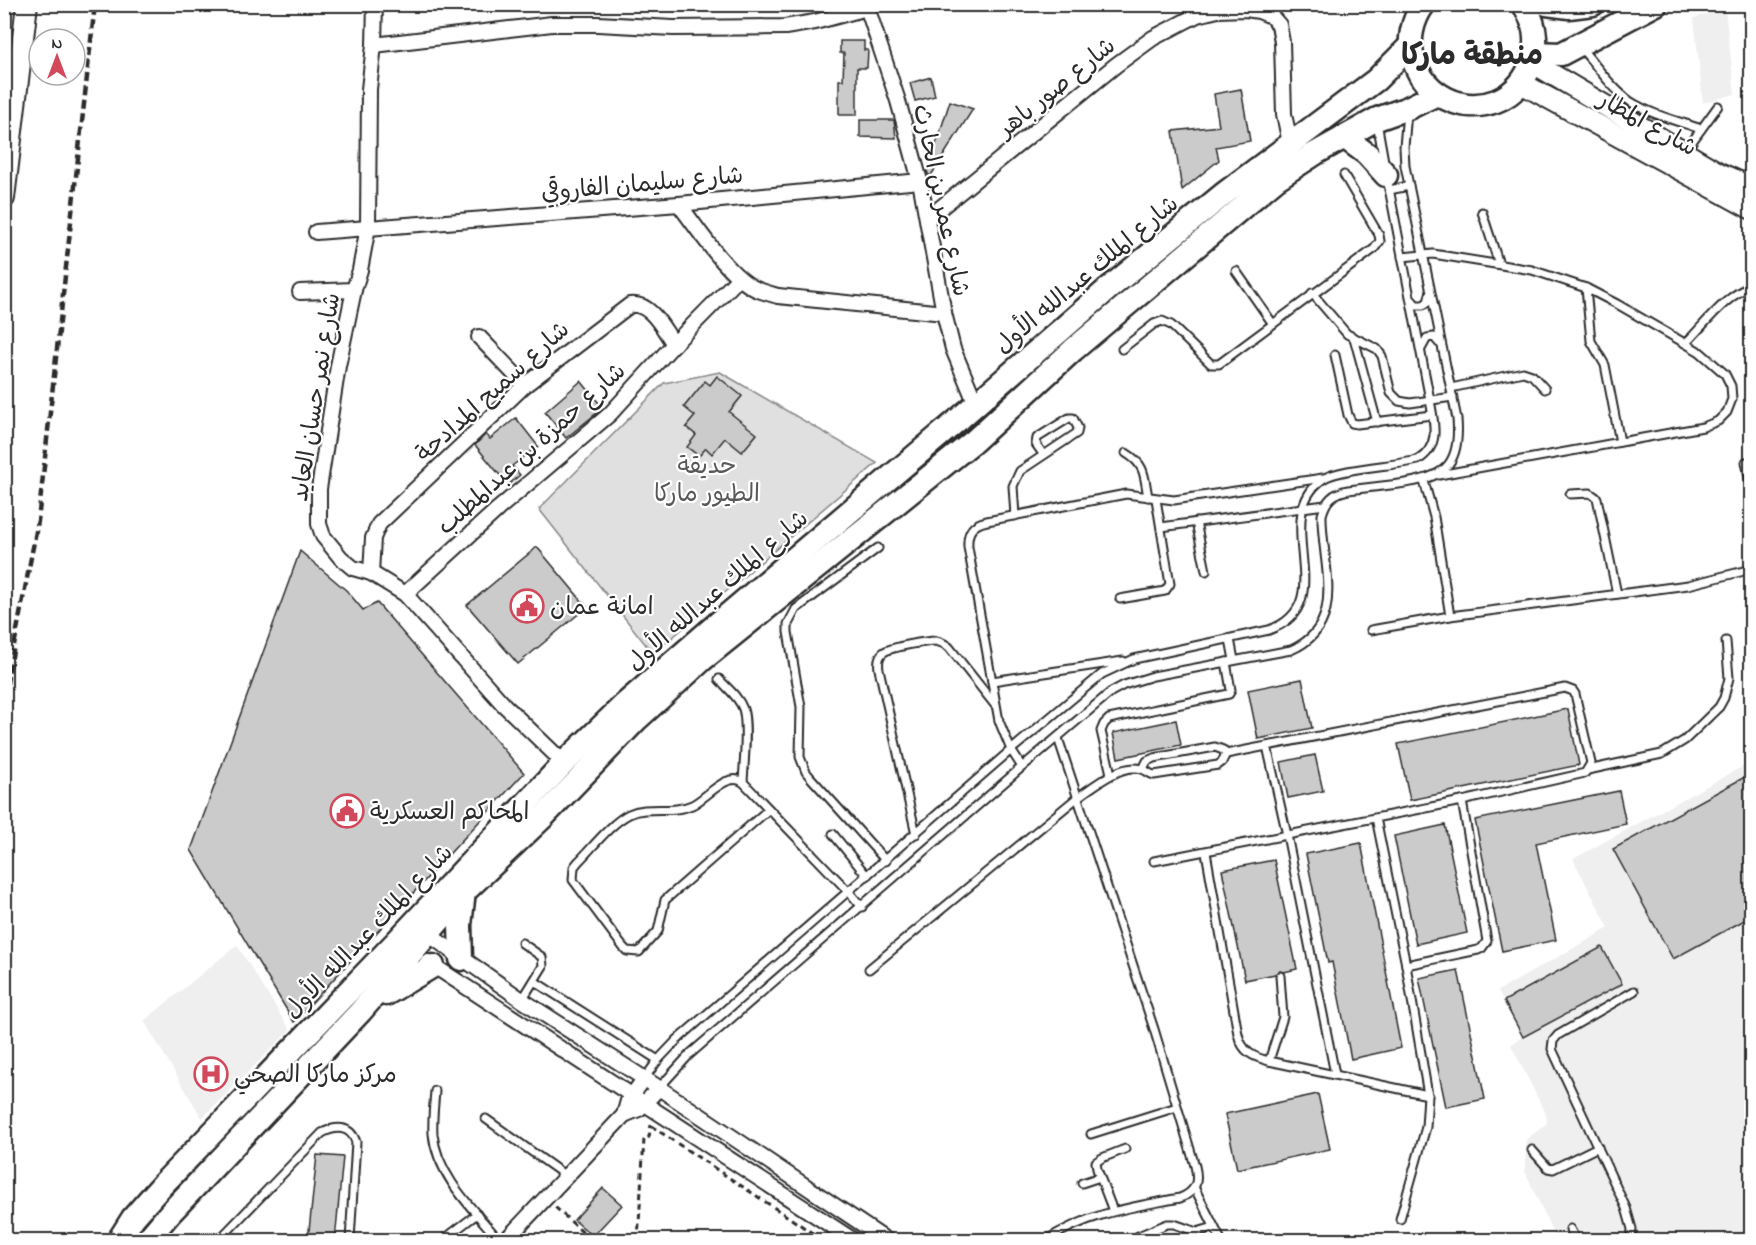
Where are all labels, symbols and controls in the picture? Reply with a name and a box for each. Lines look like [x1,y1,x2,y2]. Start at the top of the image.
north arrow [27,27,87,87]
street label: شارع صور باهر [989,30,1124,149]
text: N [52,32,63,56]
district label: منطقة ماركا [1401,35,1543,79]
street label: شارع المطار [1589,83,1703,167]
street label: شارع عمر بن الحارث [902,101,977,300]
street label: شارع سليمان الفاروقي [540,158,745,212]
street label: شارع الملك عبدالله الأول [987,187,1187,364]
street label: شارع نمر حسان العايد [284,291,351,504]
street label: شارع سميح المدادحة [409,314,579,472]
street label: شارع حمزة بن عبدالمطلب [430,355,635,544]
park label: حديقة الطيور ماركا [654,450,760,513]
street label: شارع الملك عبدالله الأول [619,501,817,681]
public building icon: امانة عمان [509,588,545,624]
place label: امانة عمان [550,591,654,626]
public building icon: المحاكم العسكرية [329,793,365,829]
place label: المحاكم العسكرية [370,796,529,831]
street label: شارع الملك عبدالله الأول [276,836,463,1028]
hospital icon: مركز ماركا الصحي [193,1056,229,1092]
place label: مركز ماركا الصحي [234,1059,397,1095]

